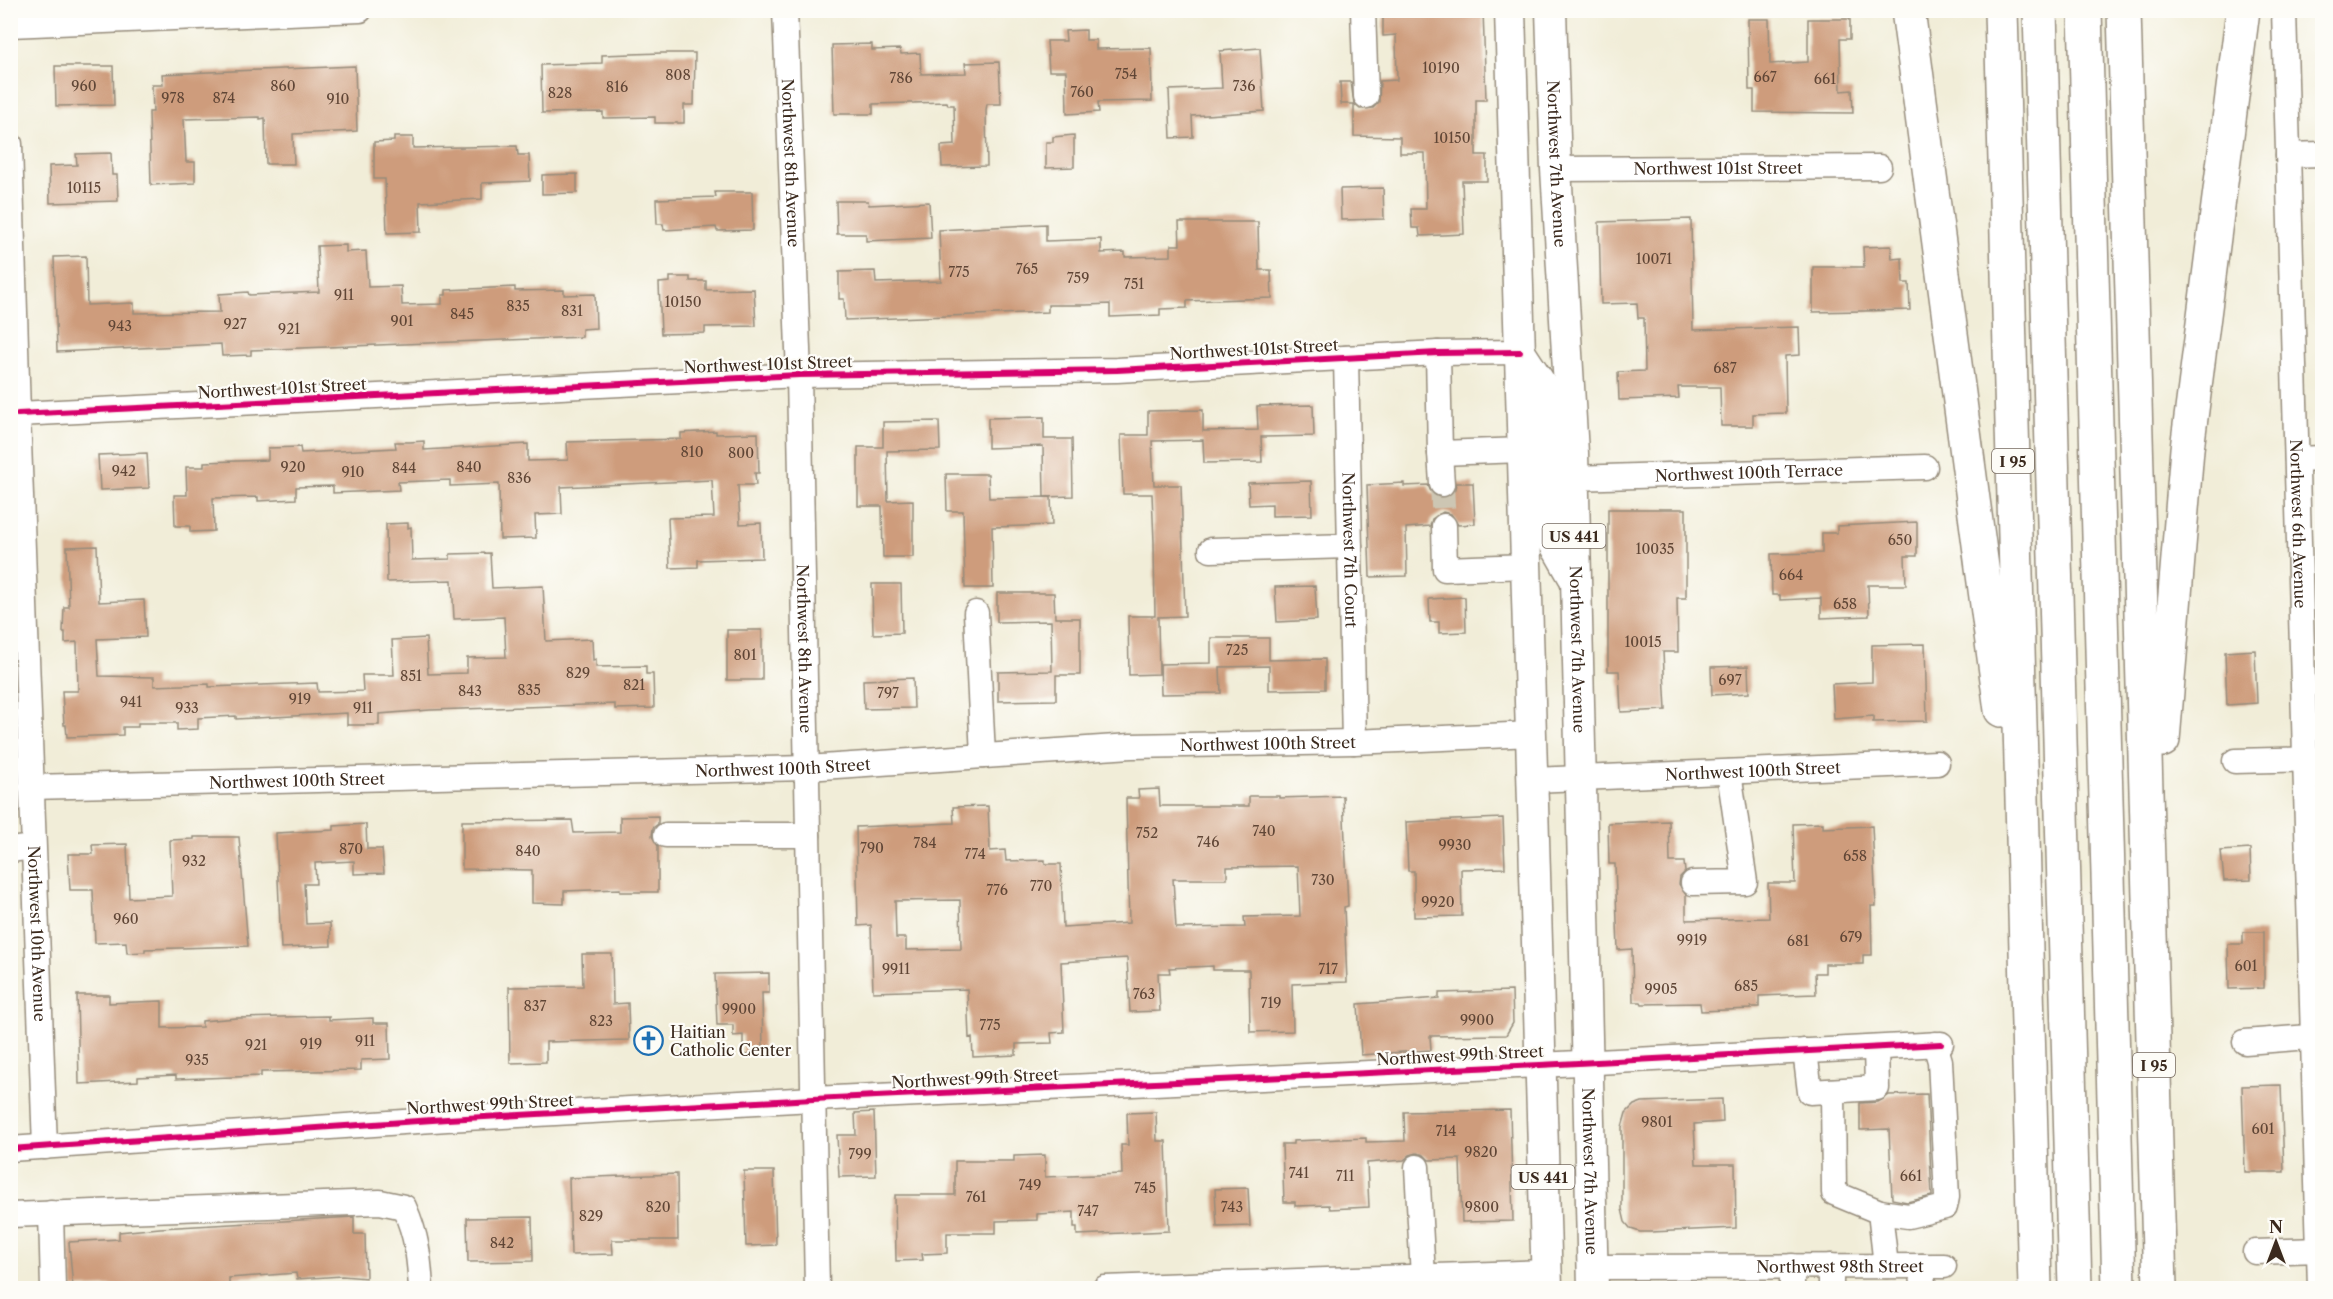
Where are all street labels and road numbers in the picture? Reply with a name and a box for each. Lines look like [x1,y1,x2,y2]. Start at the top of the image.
street label: Northwest 8th Avenue [778,78,804,248]
street label: Northwest 7th Avenue [1543,80,1571,248]
street label: Northwest 101st Street [1633,157,1803,179]
street label: Northwest 101st Street [1169,335,1339,363]
street label: Northwest 101st Street [683,351,853,377]
street label: Northwest 101st Street [197,374,367,402]
street label: Northwest 6th Avenue [2286,439,2311,608]
road number: I 95 [1992,449,2034,473]
street label: Northwest 100th Terrace [1654,460,1843,485]
street label: Northwest 7th Court [1338,472,1362,628]
road number: US 441 [1542,524,1606,548]
street label: Northwest 8th Avenue [793,564,816,733]
street label: Northwest 7th Avenue [1566,565,1590,733]
street label: Northwest 100th Street [1180,732,1356,755]
street label: Northwest 100th Street [695,754,871,781]
street label: Northwest 100th Street [1665,757,1841,784]
street label: Northwest 100th Street [209,768,385,793]
street label: Northwest 10th Avenue [24,845,50,1022]
street label: Northwest 99th Street [1376,1041,1544,1069]
road number: I 95 [2133,1053,2175,1077]
street label: Northwest 99th Street [891,1064,1059,1092]
street label: Northwest 7th Avenue [1578,1087,1602,1255]
street label: Northwest 99th Street [406,1090,574,1118]
road number: US 441 [1512,1165,1574,1189]
street label: Northwest 98th Street [1756,1256,1924,1277]

